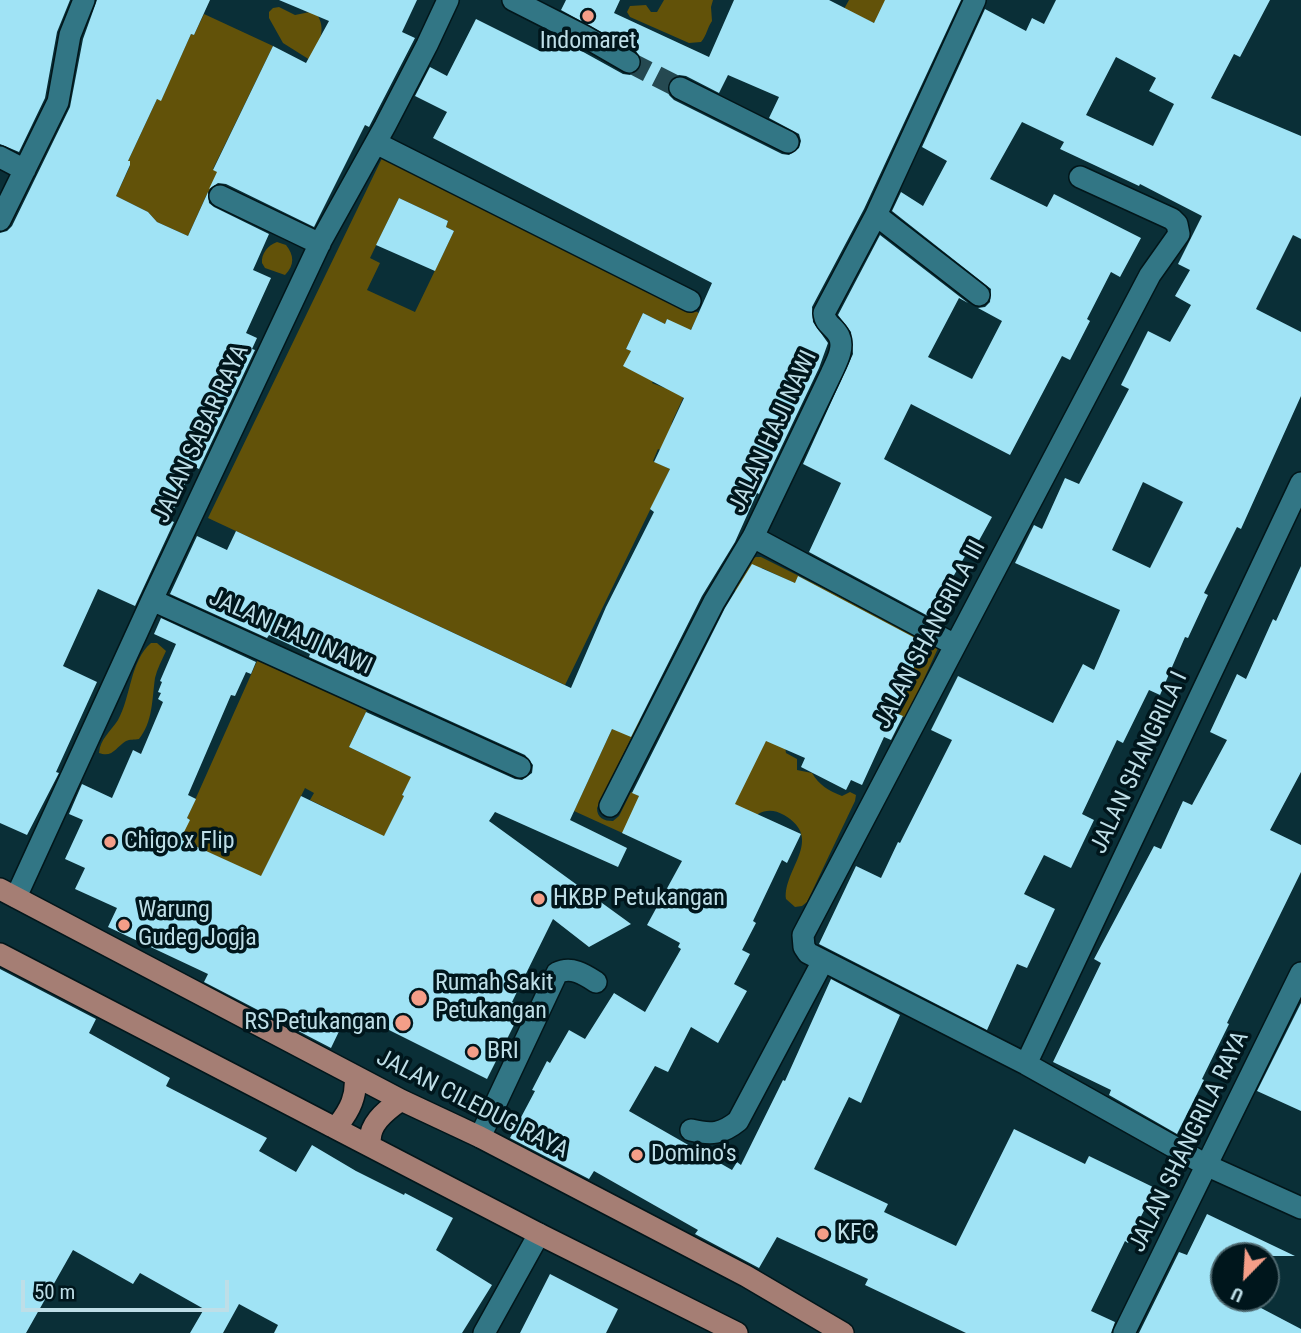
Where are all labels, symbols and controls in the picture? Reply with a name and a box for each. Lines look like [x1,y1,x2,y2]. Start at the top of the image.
marker: Indomaret [580,8,596,24]
place label: Indomaret [540,28,636,56]
street label: JALAN SABAR RAYA [148,340,256,528]
street label: JALAN HAJI NAWI [724,346,824,518]
street label: JALAN SHANGRILA III [869,536,993,734]
street label: JALAN HAJI NAWI [204,584,376,682]
street label: JALAN SHANGRILA I [1085,668,1195,858]
place label: Chigo x Flip [124,828,235,856]
marker: Chigo x Flip [102,834,118,850]
place label: HKBP Petukangan [553,885,725,913]
marker: HKBP Petukangan [531,891,547,907]
place label: Warung Gudeg Jogja [138,897,257,953]
marker: Warung Gudeg Jogja [116,917,132,933]
place label: Rumah Sakit Petukangan [435,970,553,1026]
marker: Rumah Sakit Petukangan [409,988,429,1008]
place label: RS Petukangan [244,1009,387,1037]
marker: RS Petukangan [393,1013,413,1033]
street label: JALAN SHANGRILA RAYA [1124,1027,1256,1257]
place label: BRI [487,1038,519,1066]
street label: JALAN CILEDUG RAYA [371,1044,573,1166]
marker: BRI [465,1044,481,1060]
place label: Domino's [651,1141,737,1169]
marker: Domino's [629,1147,645,1163]
place label: KFC [837,1220,875,1248]
marker: KFC [815,1226,831,1242]
north arrow [1210,1242,1280,1312]
scale bar [24,1266,233,1310]
text: 50 m [34,1280,75,1304]
text: U [1227,1282,1247,1308]

